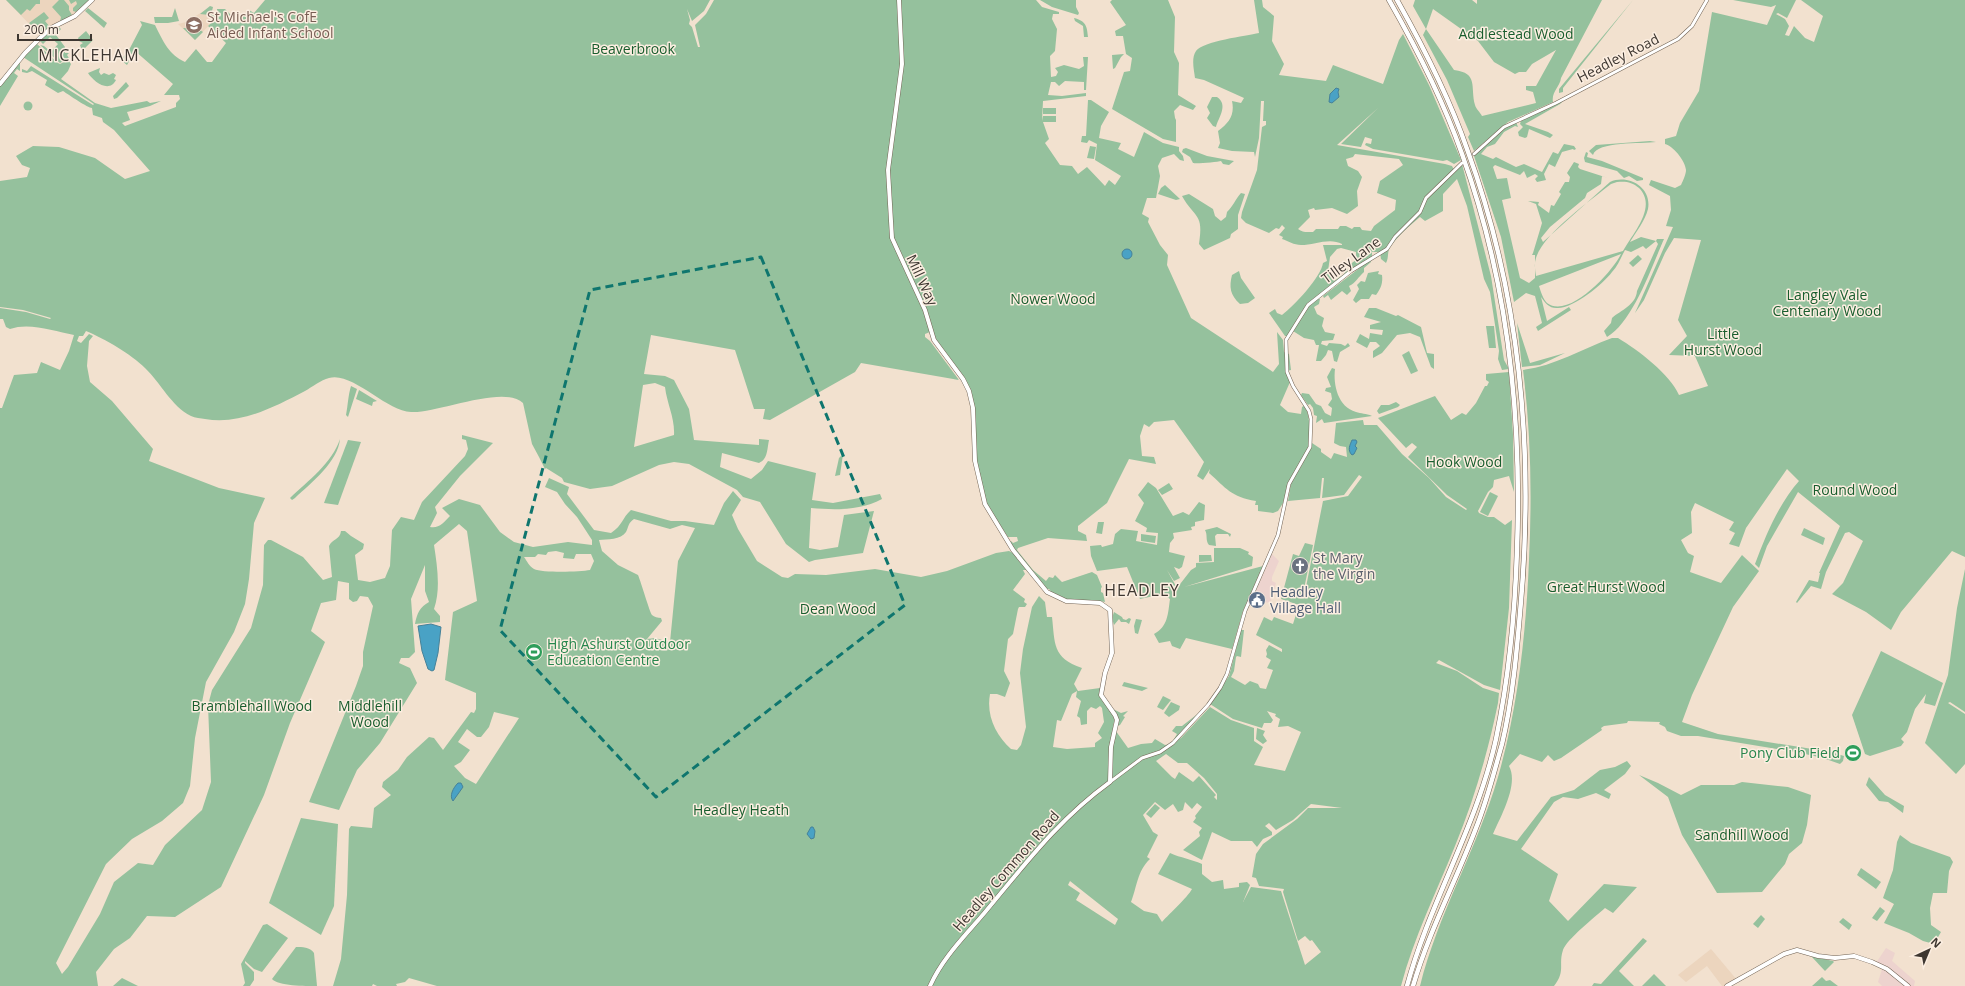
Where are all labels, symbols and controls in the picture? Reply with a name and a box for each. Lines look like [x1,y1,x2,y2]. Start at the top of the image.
place label: St Michael's CofE Aided Infant School [207,7,334,42]
school or university icon: St Michael's CofE Aided Infant School [184,15,204,35]
scale bar [18,16,91,42]
text: 200 m [24,21,59,38]
park label: Addlestead Wood [1458,24,1574,43]
street label: Headley Road [1573,29,1662,86]
park label: Beaverbrook [591,39,676,58]
district label: MICKLEHAM [38,44,140,66]
street label: Tilley Lane [1317,232,1384,287]
street label: Mill Way [902,251,943,309]
park label: Langley Vale Centenary Wood [1772,285,1882,320]
park label: Nower Wood [1010,289,1096,308]
park label: Little Hurst Wood [1684,324,1762,359]
park label: Hook Wood [1426,452,1502,471]
park label: Round Wood [1813,480,1897,499]
place label: St Mary the Virgin [1313,548,1375,583]
church icon: St Mary the Virgin [1290,556,1310,576]
park label: Great Hurst Wood [1547,577,1665,596]
district label: HEADLEY [1104,579,1180,601]
place label: Headley Village Hall [1270,582,1341,617]
public building icon: Headley Village Hall [1247,590,1267,610]
park label: Dean Wood [800,599,876,618]
place label: High Ashurst Outdoor Education Centre [547,634,690,669]
sports icon: High Ashurst Outdoor Education Centre [524,642,544,662]
park label: Bramblehall Wood [192,696,312,715]
park label: Middlehill Wood [338,696,402,731]
place label: Pony Club Field [1740,743,1840,762]
sports icon: Pony Club Field [1843,743,1863,763]
park label: Headley Heath [693,800,789,819]
street label: Headley Common Road [948,806,1063,935]
park label: Sandhill Wood [1695,825,1789,844]
north arrow [1909,930,1949,970]
text: N [1928,934,1945,951]

